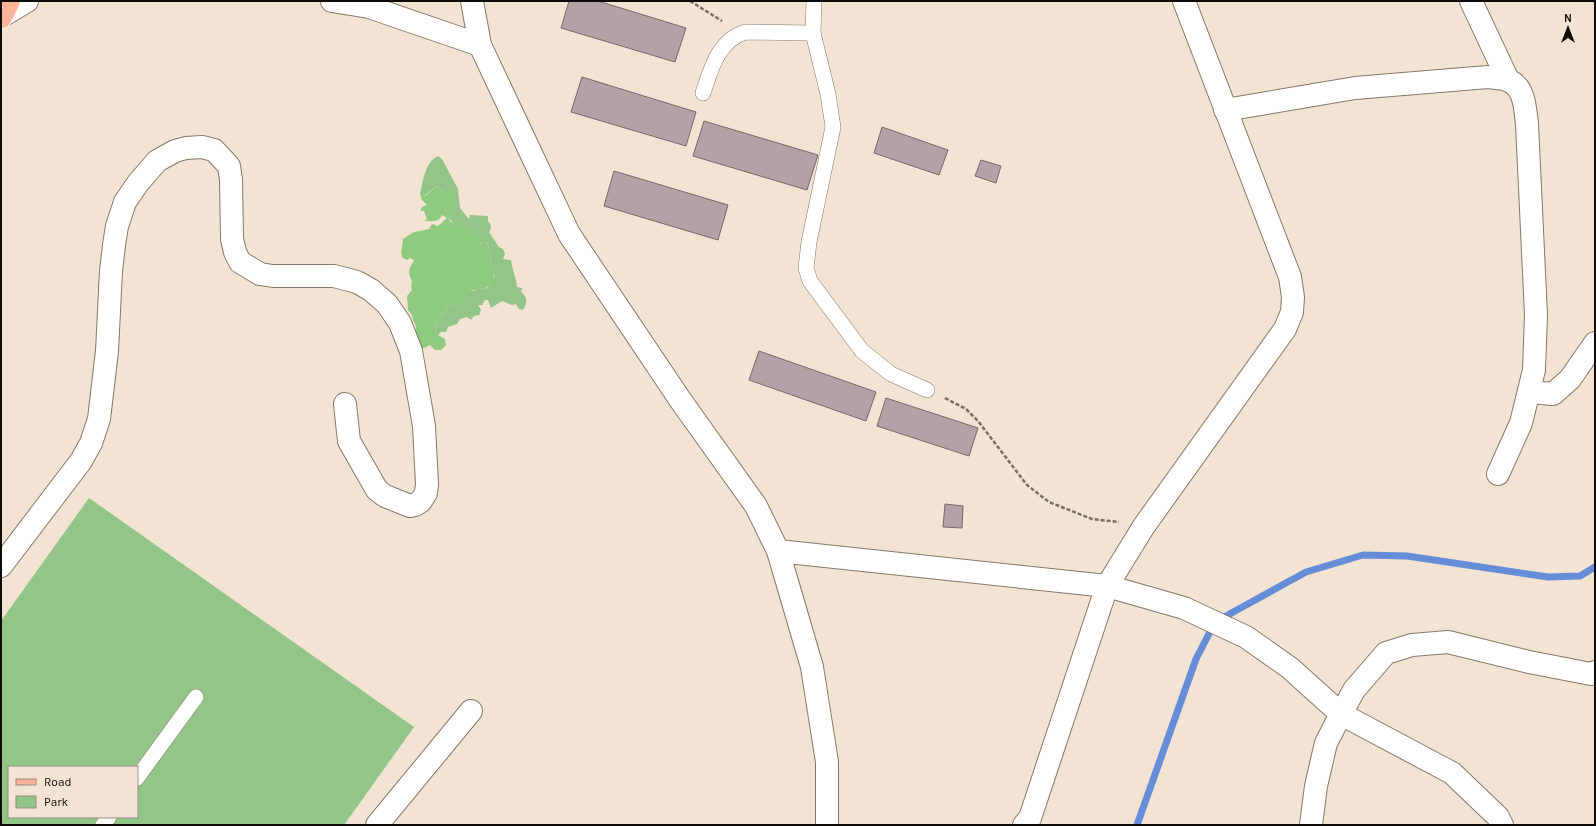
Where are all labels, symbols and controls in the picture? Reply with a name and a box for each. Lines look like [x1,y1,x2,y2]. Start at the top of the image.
north arrow [1548,8,1588,48]
text: N [1564,12,1572,25]
legend [8,766,138,818]
text: Road [44,775,72,789]
text: Park [44,795,69,809]

